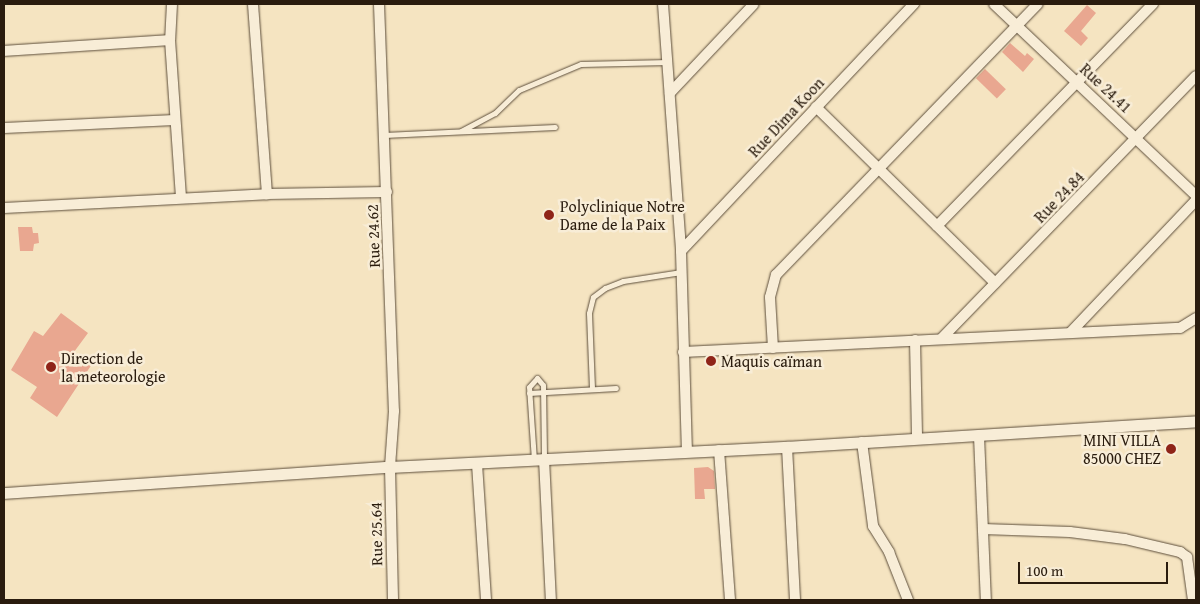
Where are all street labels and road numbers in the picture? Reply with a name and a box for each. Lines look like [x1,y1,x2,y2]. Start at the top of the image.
street label: Rue 24.41 [1076,59,1136,117]
street label: Rue Dima Koon [744,73,828,161]
street label: Rue 24.84 [1030,167,1088,227]
street label: Rue 24.62 [362,204,384,268]
street label: Rue 25.64 [366,502,386,566]

